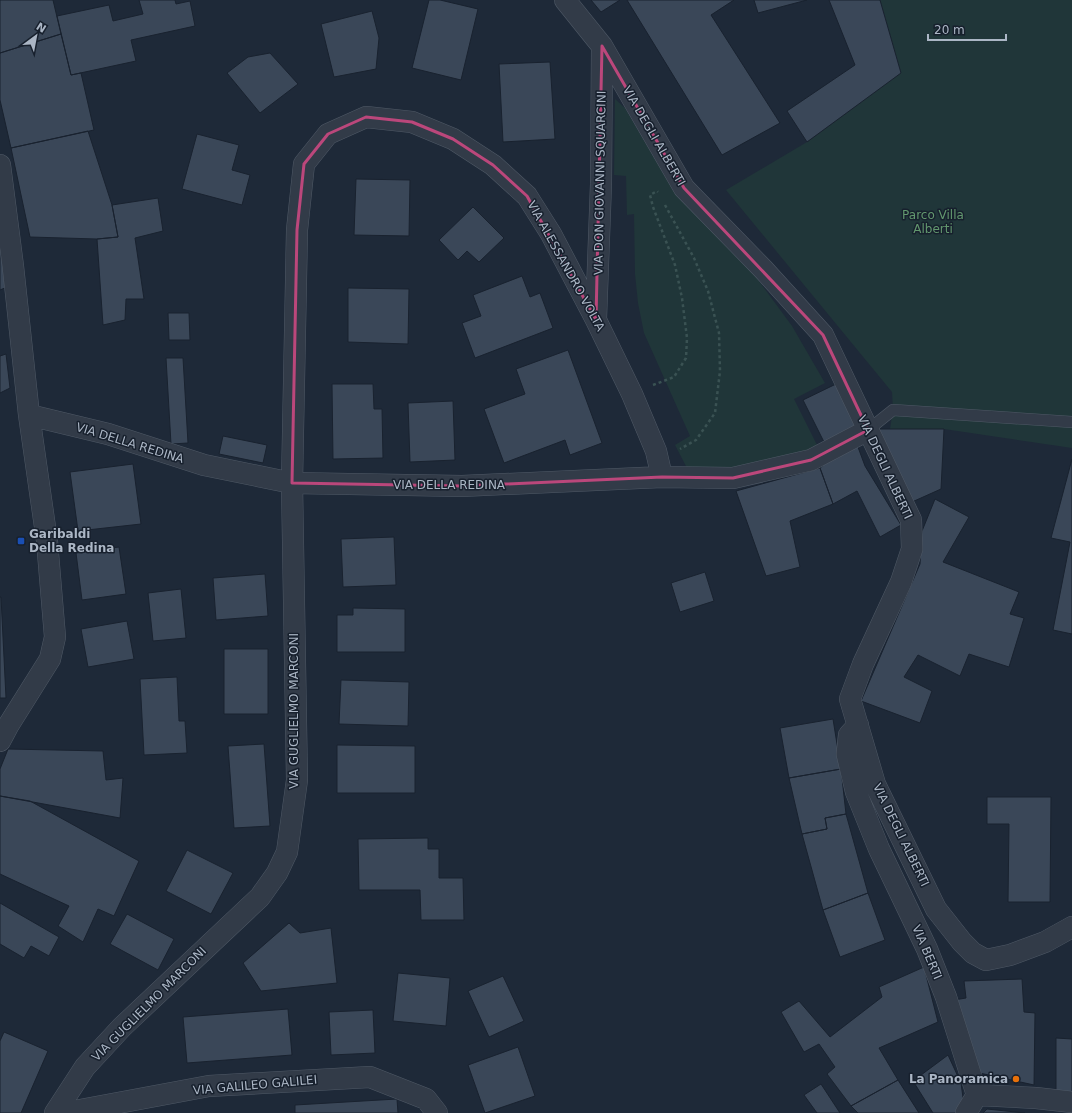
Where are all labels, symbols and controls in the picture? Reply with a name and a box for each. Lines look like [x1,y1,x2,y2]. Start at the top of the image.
north arrow [16,16,56,56]
scale bar [928,16,1006,42]
text: N [34,20,48,36]
text: 20 m [934,23,965,37]
street label: VIA DEGLI ALBERTI [620,84,688,188]
street label: VIA DON GIOVANNI SQUARCINI [591,91,609,275]
street label: VIA ALESSANDRO VOLTA [524,198,608,334]
park label: Parco Villa Alberti [902,208,964,236]
street label: VIA DEGLI ALBERTI [855,413,915,521]
street label: VIA DELLA REDINA [74,420,186,466]
street label: VIA DELLA REDINA [393,478,506,492]
place label: Garibaldi Della Redina [29,527,114,555]
marker: Garibaldi Della Redina [16,536,26,546]
street label: VIA GUGLIELMO MARCONI [287,633,301,789]
street label: VIA DEGLI ALBERTI [870,781,932,889]
street label: VIA BERTI [909,923,945,981]
street label: VIA GUGLIELMO MARCONI [89,944,209,1064]
place label: La Panoramica [909,1072,1008,1086]
street label: VIA GALILEO GALILEI [192,1073,318,1097]
marker: La Panoramica [1011,1074,1021,1084]

